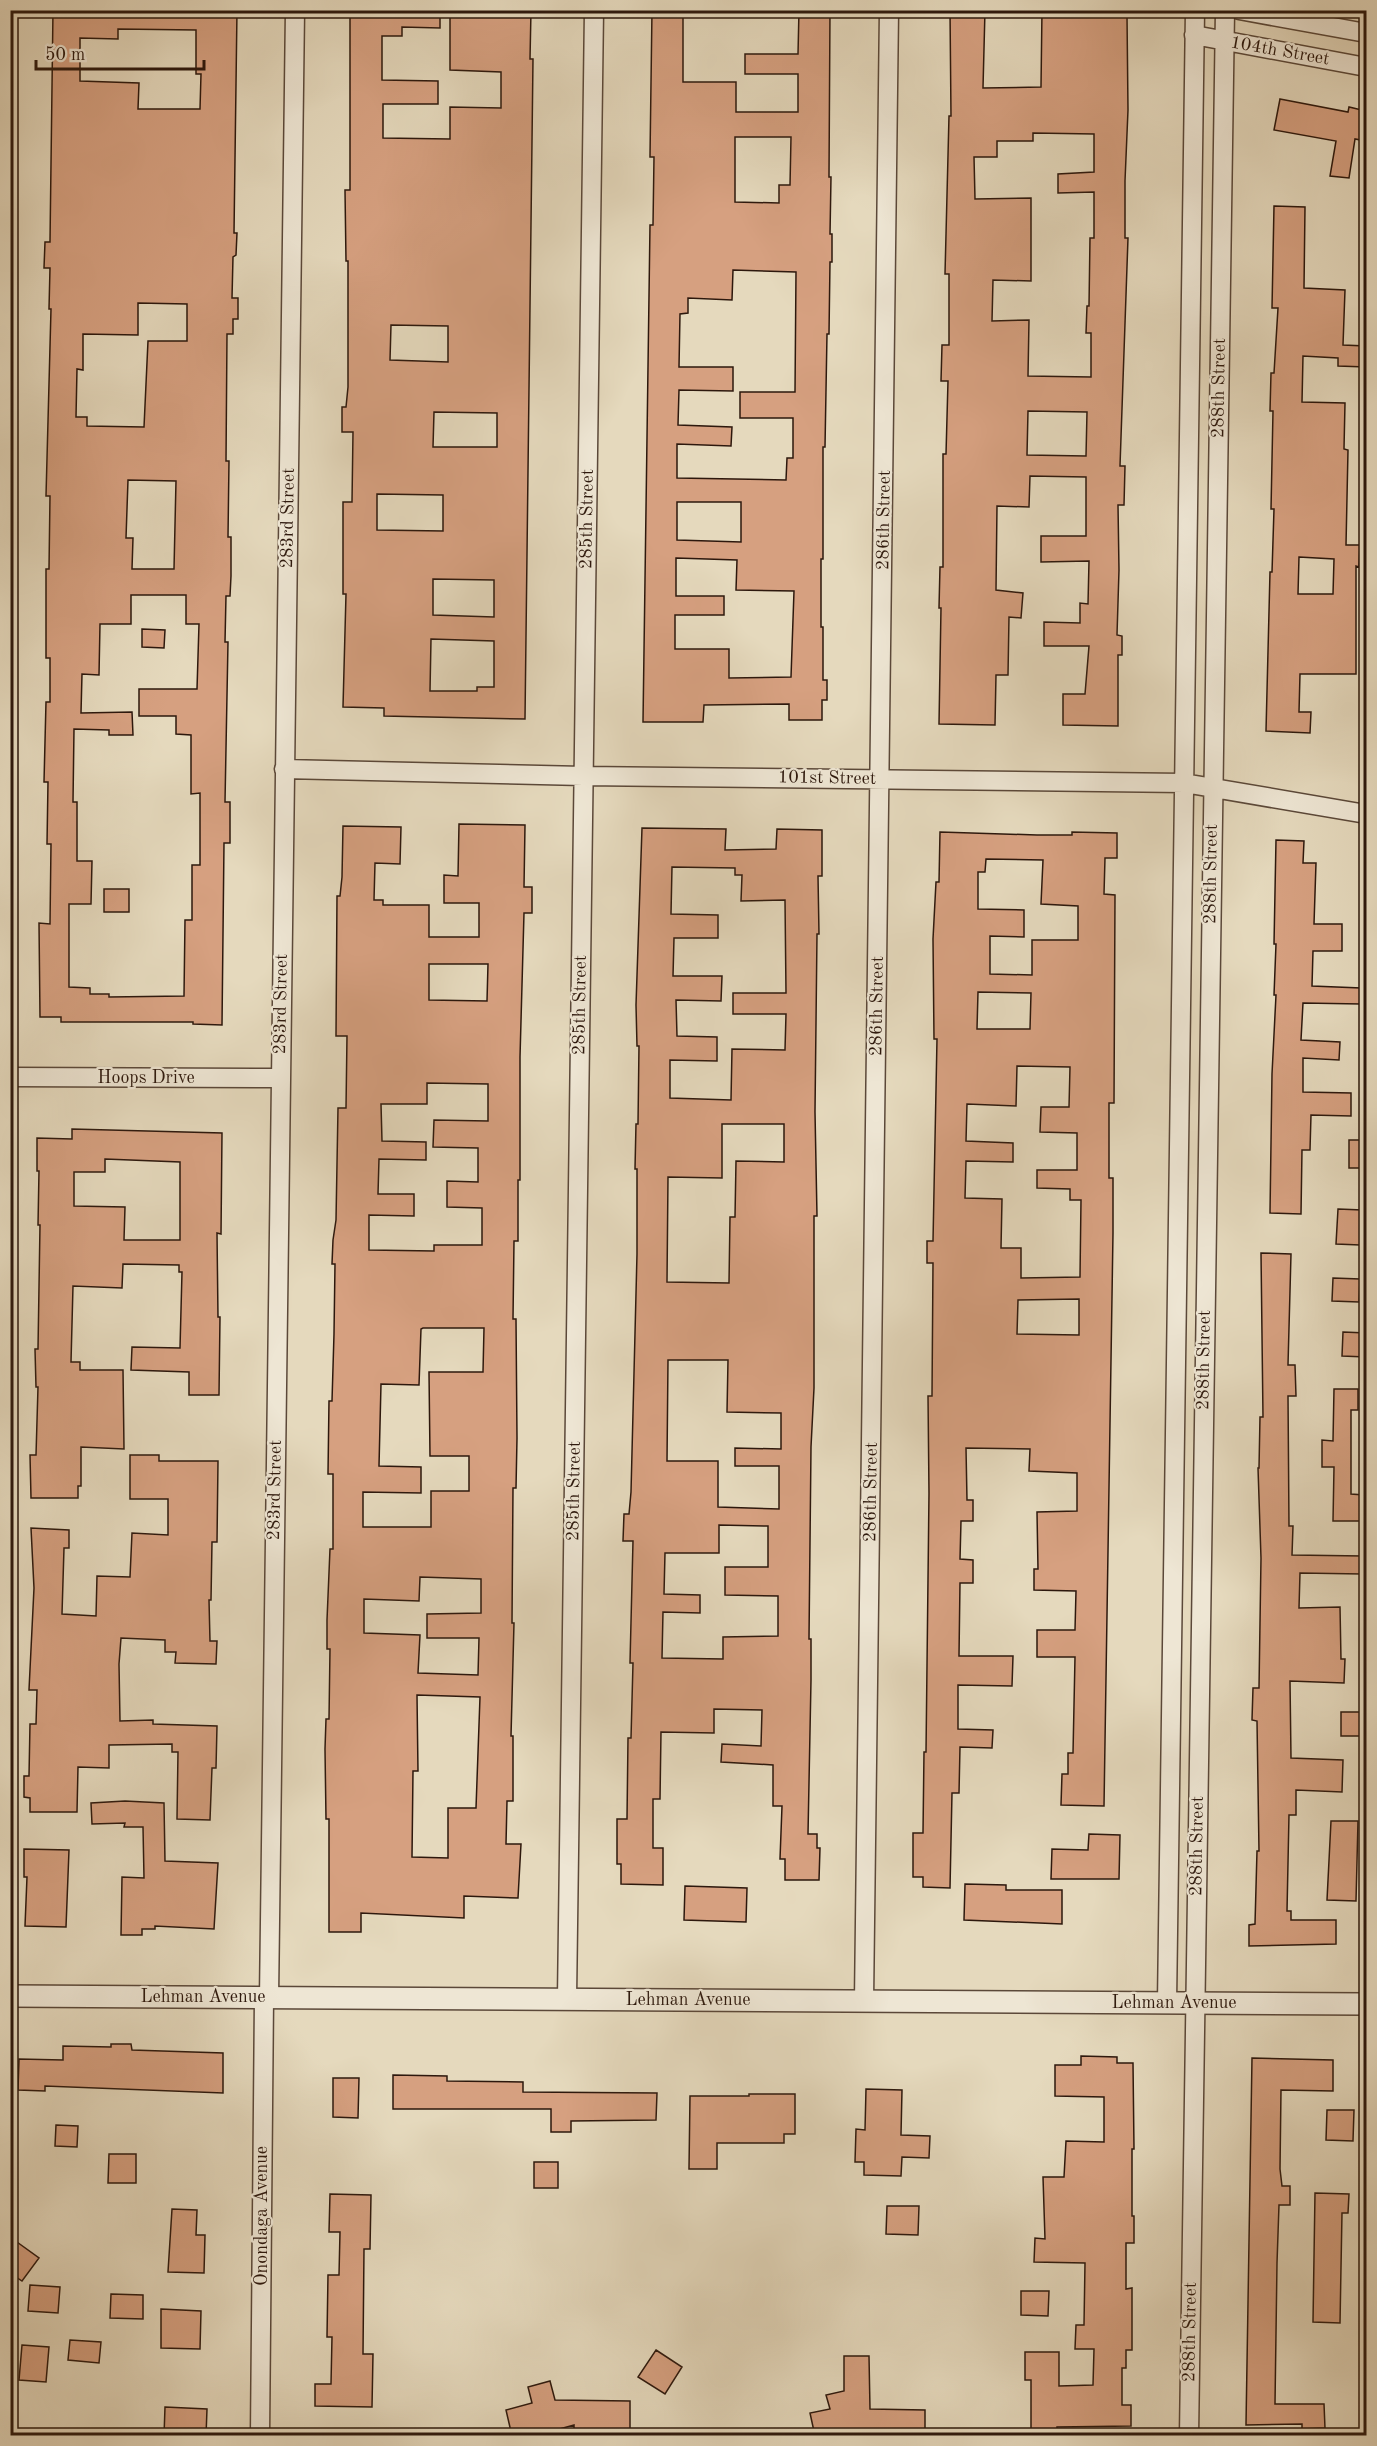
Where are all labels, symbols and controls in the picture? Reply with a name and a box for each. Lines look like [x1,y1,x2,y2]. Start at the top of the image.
scale bar [36,33,204,71]
street label: 104th Street [1229,33,1331,69]
text: 50 m [45,46,85,64]
street label: 288th Street [1209,338,1229,438]
street label: 283rd Street [278,467,298,569]
street label: 285th Street [577,469,597,569]
street label: 286th Street [874,470,894,570]
street label: 101st Street [778,768,876,788]
street label: 288th Street [1201,824,1221,924]
street label: 283rd Street [271,953,291,1055]
street label: 285th Street [570,955,590,1055]
street label: 286th Street [867,956,887,1056]
street label: Hoops Drive [97,1069,195,1087]
street label: 288th Street [1194,1310,1214,1410]
street label: 283rd Street [265,1439,285,1541]
street label: 285th Street [564,1441,584,1541]
street label: 286th Street [861,1442,881,1542]
street label: 288th Street [1187,1796,1207,1896]
street label: Lehman Avenue [140,1988,266,2006]
street label: Lehman Avenue [625,1991,751,2009]
street label: Lehman Avenue [1111,1994,1237,2012]
street label: Onondaga Avenue [253,2146,271,2286]
street label: 288th Street [1180,2282,1200,2382]

